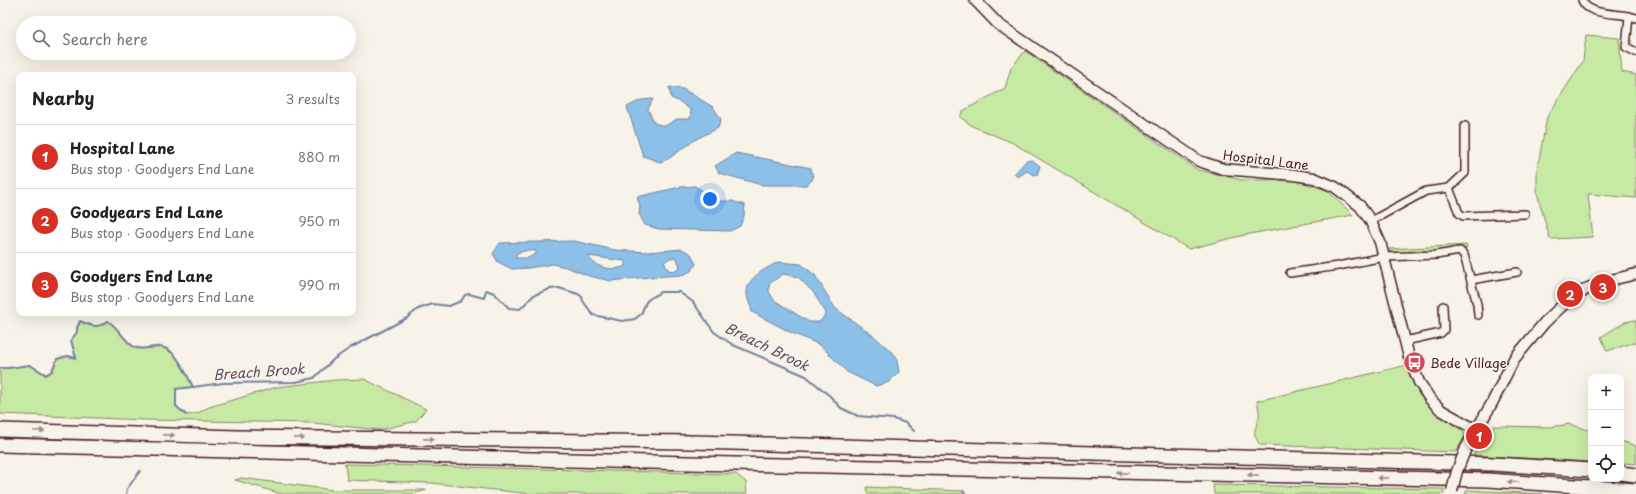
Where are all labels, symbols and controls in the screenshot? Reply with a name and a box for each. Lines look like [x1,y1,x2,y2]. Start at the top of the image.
search box [16,16,356,60]
icon: search [30,27,52,49]
text: Search here [62,27,148,50]
text: Nearby [32,85,94,111]
text: 3 results [286,89,340,108]
text: Hospital Lane [70,136,175,159]
street label: Hospital Lane [1222,145,1310,174]
text: 1 [42,147,48,166]
text: 880 m [298,147,340,166]
text: Bus stop · Goodyers End Lane [70,159,254,178]
your location [700,189,720,209]
text: Goodyears End Lane [70,200,223,223]
text: 2 [40,211,50,230]
text: 950 m [299,211,340,230]
text: Bus stop · Goodyers End Lane [70,223,254,242]
text: Goodyers End Lane [70,264,213,287]
pin: 3 [1590,272,1616,302]
text: 3 [41,275,49,294]
text: 990 m [299,275,340,294]
pin: 2 [1557,279,1583,309]
text: Bus stop · Goodyers End Lane [70,287,254,306]
water label: Breach Brook [722,317,814,376]
bus stop icon: Bede Village [1402,350,1428,376]
place label: Bede Village [1430,353,1507,372]
water label: Breach Brook [213,358,306,385]
map controls [1588,374,1624,482]
button: + [1588,374,1624,410]
button: − [1588,410,1624,446]
pin: 1 [1466,421,1492,451]
one-way arrow [33,428,45,435]
one-way arrow [163,432,176,438]
one-way arrow [293,434,305,441]
one-way arrow [423,436,436,442]
button: locate [1588,446,1624,482]
one-way arrow [1117,469,1129,476]
one-way arrow [1246,472,1259,478]
one-way arrow [1376,475,1389,481]
one-way arrow [1507,478,1519,485]

